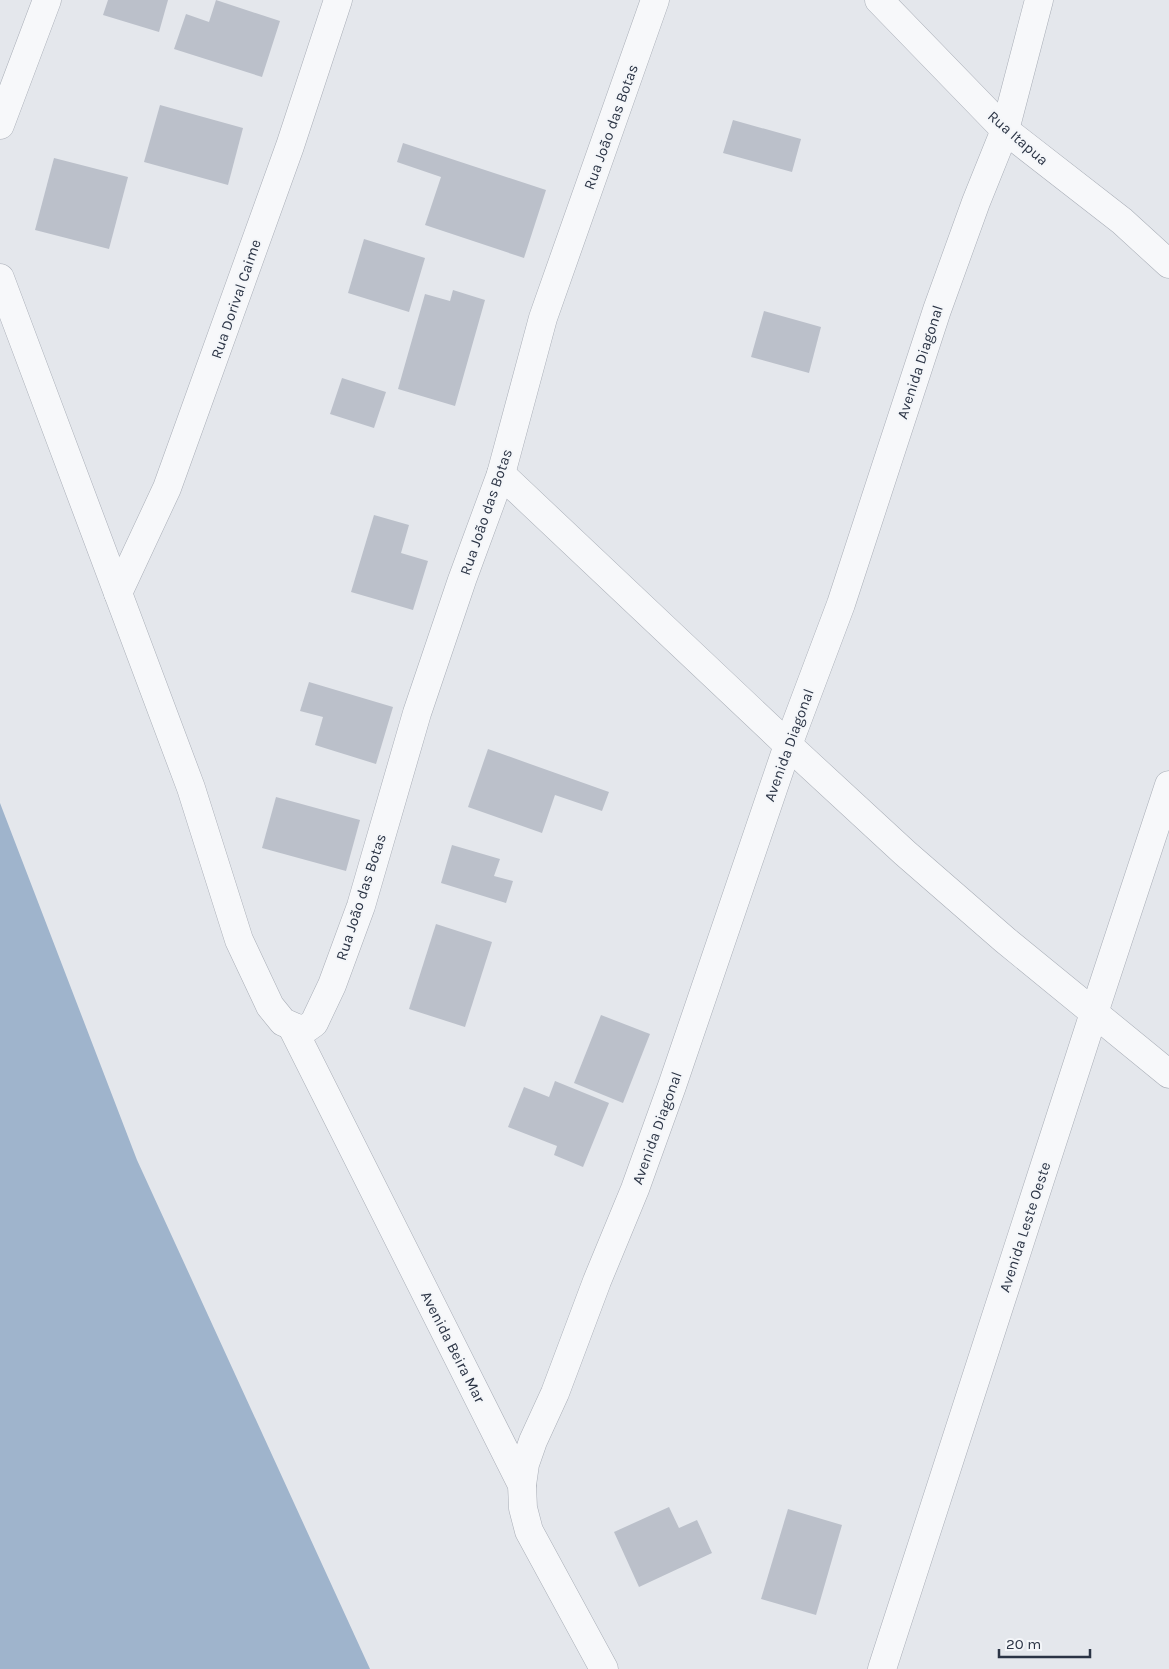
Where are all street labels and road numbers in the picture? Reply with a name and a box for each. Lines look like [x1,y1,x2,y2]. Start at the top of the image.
street label: Rua João das Botas [580,62,642,192]
street label: Rua Itapua [984,107,1052,169]
street label: Rua Dorival Caime [207,237,265,361]
street label: Avenida Diagonal [893,303,947,421]
street label: Rua João das Botas [456,447,516,577]
street label: Avenida Diagonal [760,686,818,804]
street label: Rua João das Botas [332,831,390,963]
street label: Avenida Diagonal [628,1069,686,1187]
street label: Avenida Leste Oeste [995,1160,1055,1294]
street label: Avenida Beira Mar [417,1288,489,1406]

